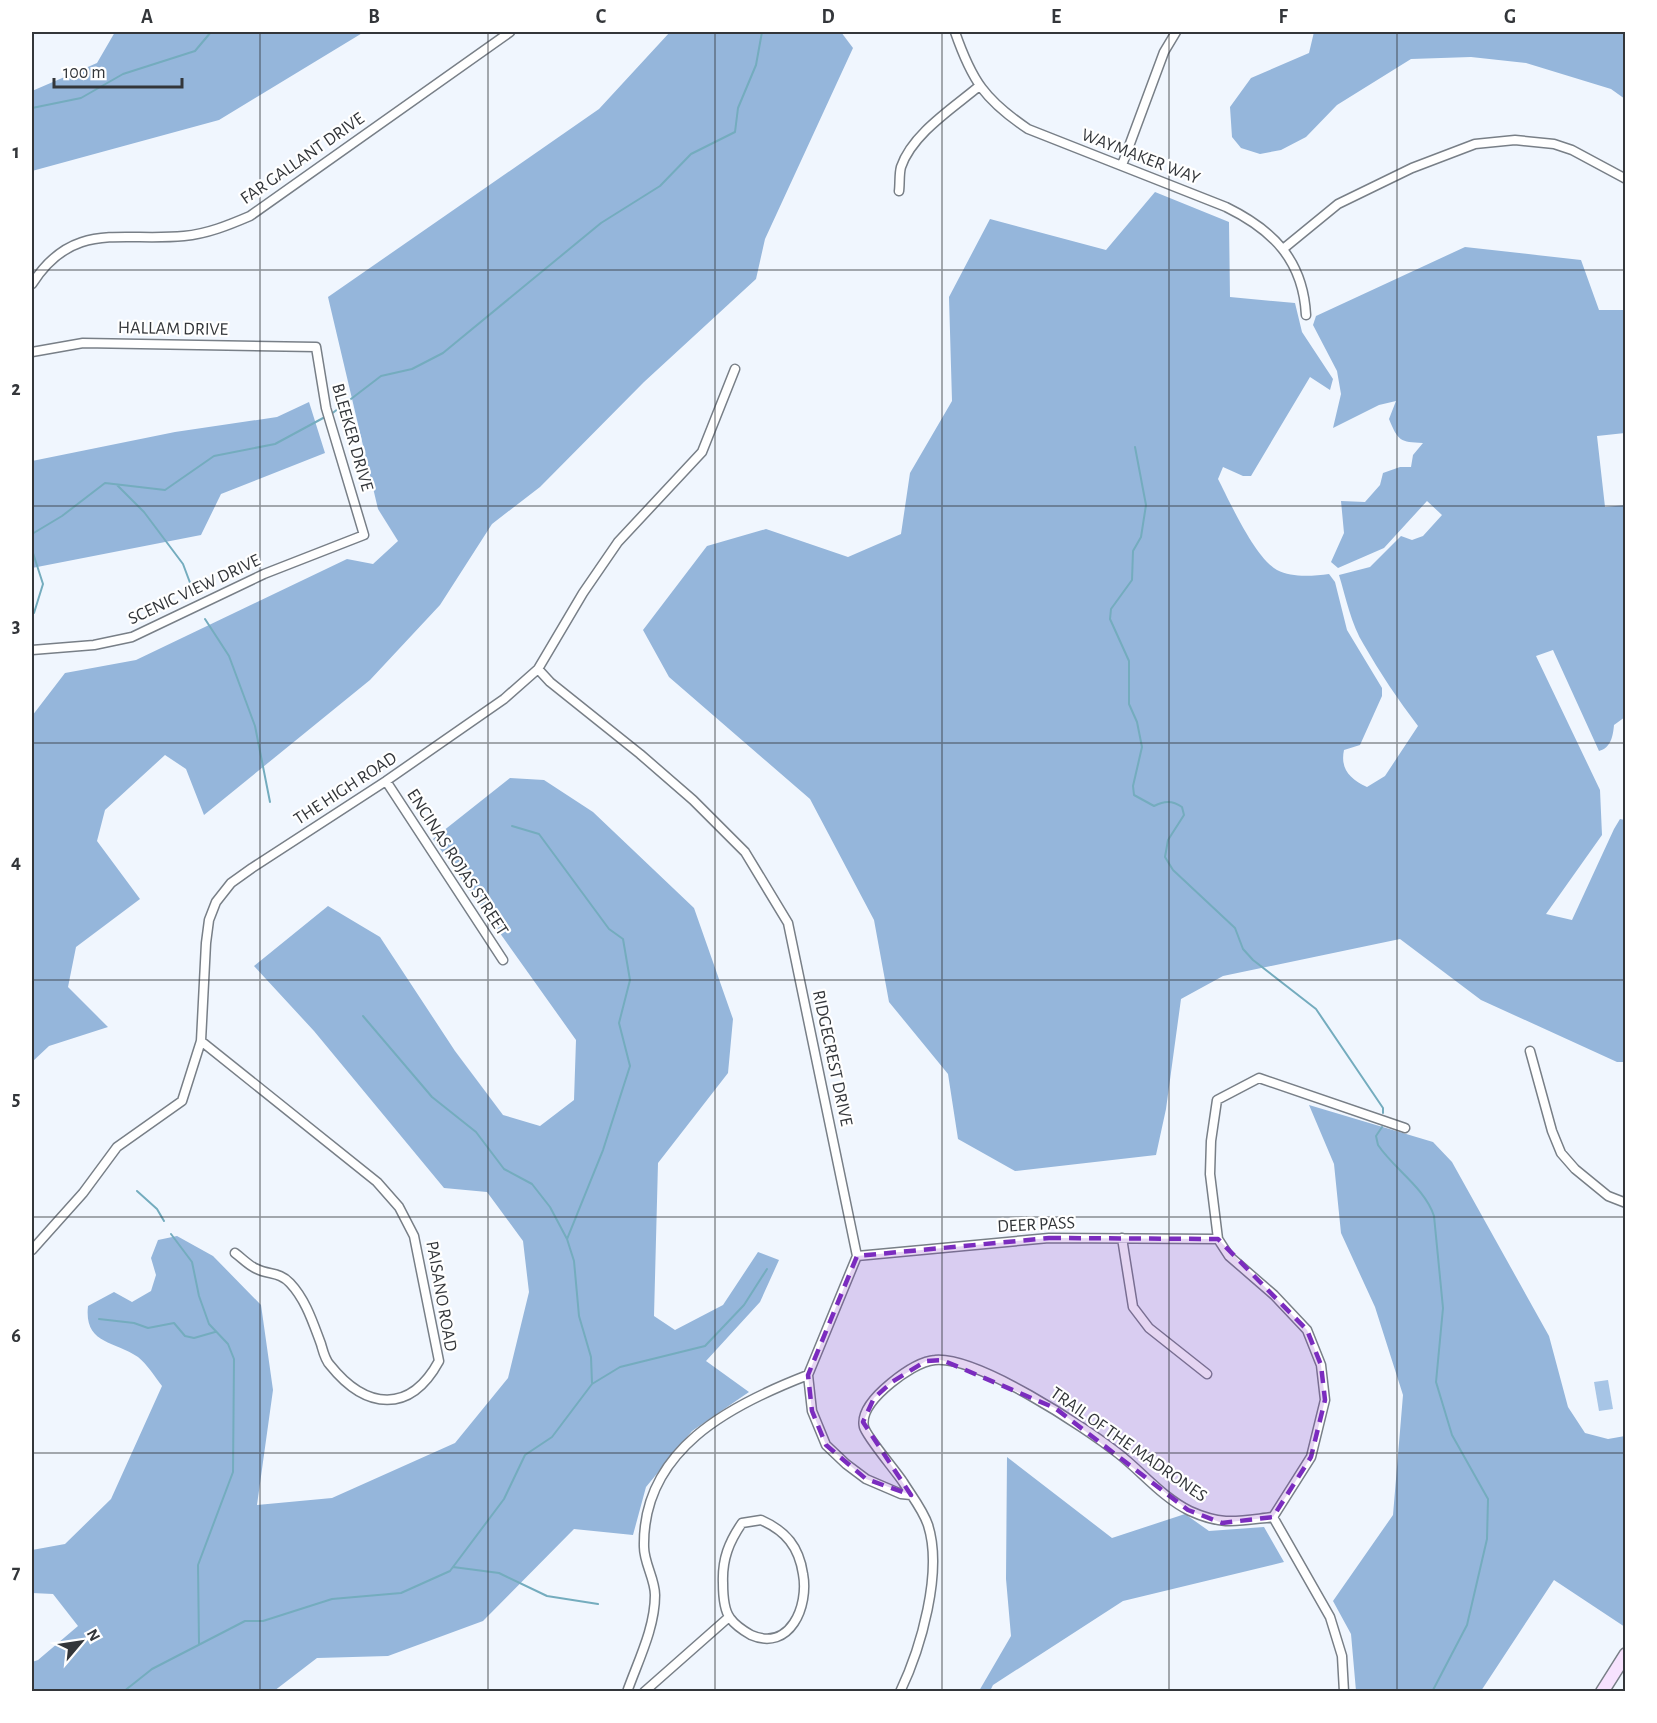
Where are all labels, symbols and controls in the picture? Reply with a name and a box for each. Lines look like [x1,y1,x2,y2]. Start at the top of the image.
text: A [141,7,153,27]
text: B [368,7,380,27]
text: C [596,7,607,27]
text: D [821,7,835,27]
text: E [1051,7,1061,27]
text: F [1278,7,1288,27]
text: G [1504,7,1516,27]
scale bar [54,51,182,89]
text: 100 m [63,64,106,82]
street label: FAR GALLANT DRIVE [238,109,368,208]
street label: WAYMAKER WAY [1079,126,1203,188]
text: 1 [12,142,20,162]
street label: HALLAM DRIVE [118,319,229,339]
text: 2 [11,379,21,399]
street label: BLEEKER DRIVE [328,381,376,493]
street label: SCENIC VIEW DRIVE [126,551,263,628]
text: 3 [12,616,20,636]
street label: THE HIGH ROAD [291,749,400,829]
street label: ENCINAS ROJAS STREET [403,786,511,939]
text: 4 [11,852,21,872]
street label: RIDGECREST DRIVE [809,989,855,1128]
text: 5 [12,1089,20,1109]
street label: DEER PASS [997,1214,1075,1236]
street label: PAISANO ROAD [422,1239,460,1353]
text: 6 [11,1326,21,1346]
street label: TRAIL OF THE MADRONES [1047,1384,1210,1506]
text: 7 [12,1562,21,1582]
north arrow [51,1612,111,1672]
text: N [84,1626,103,1644]

